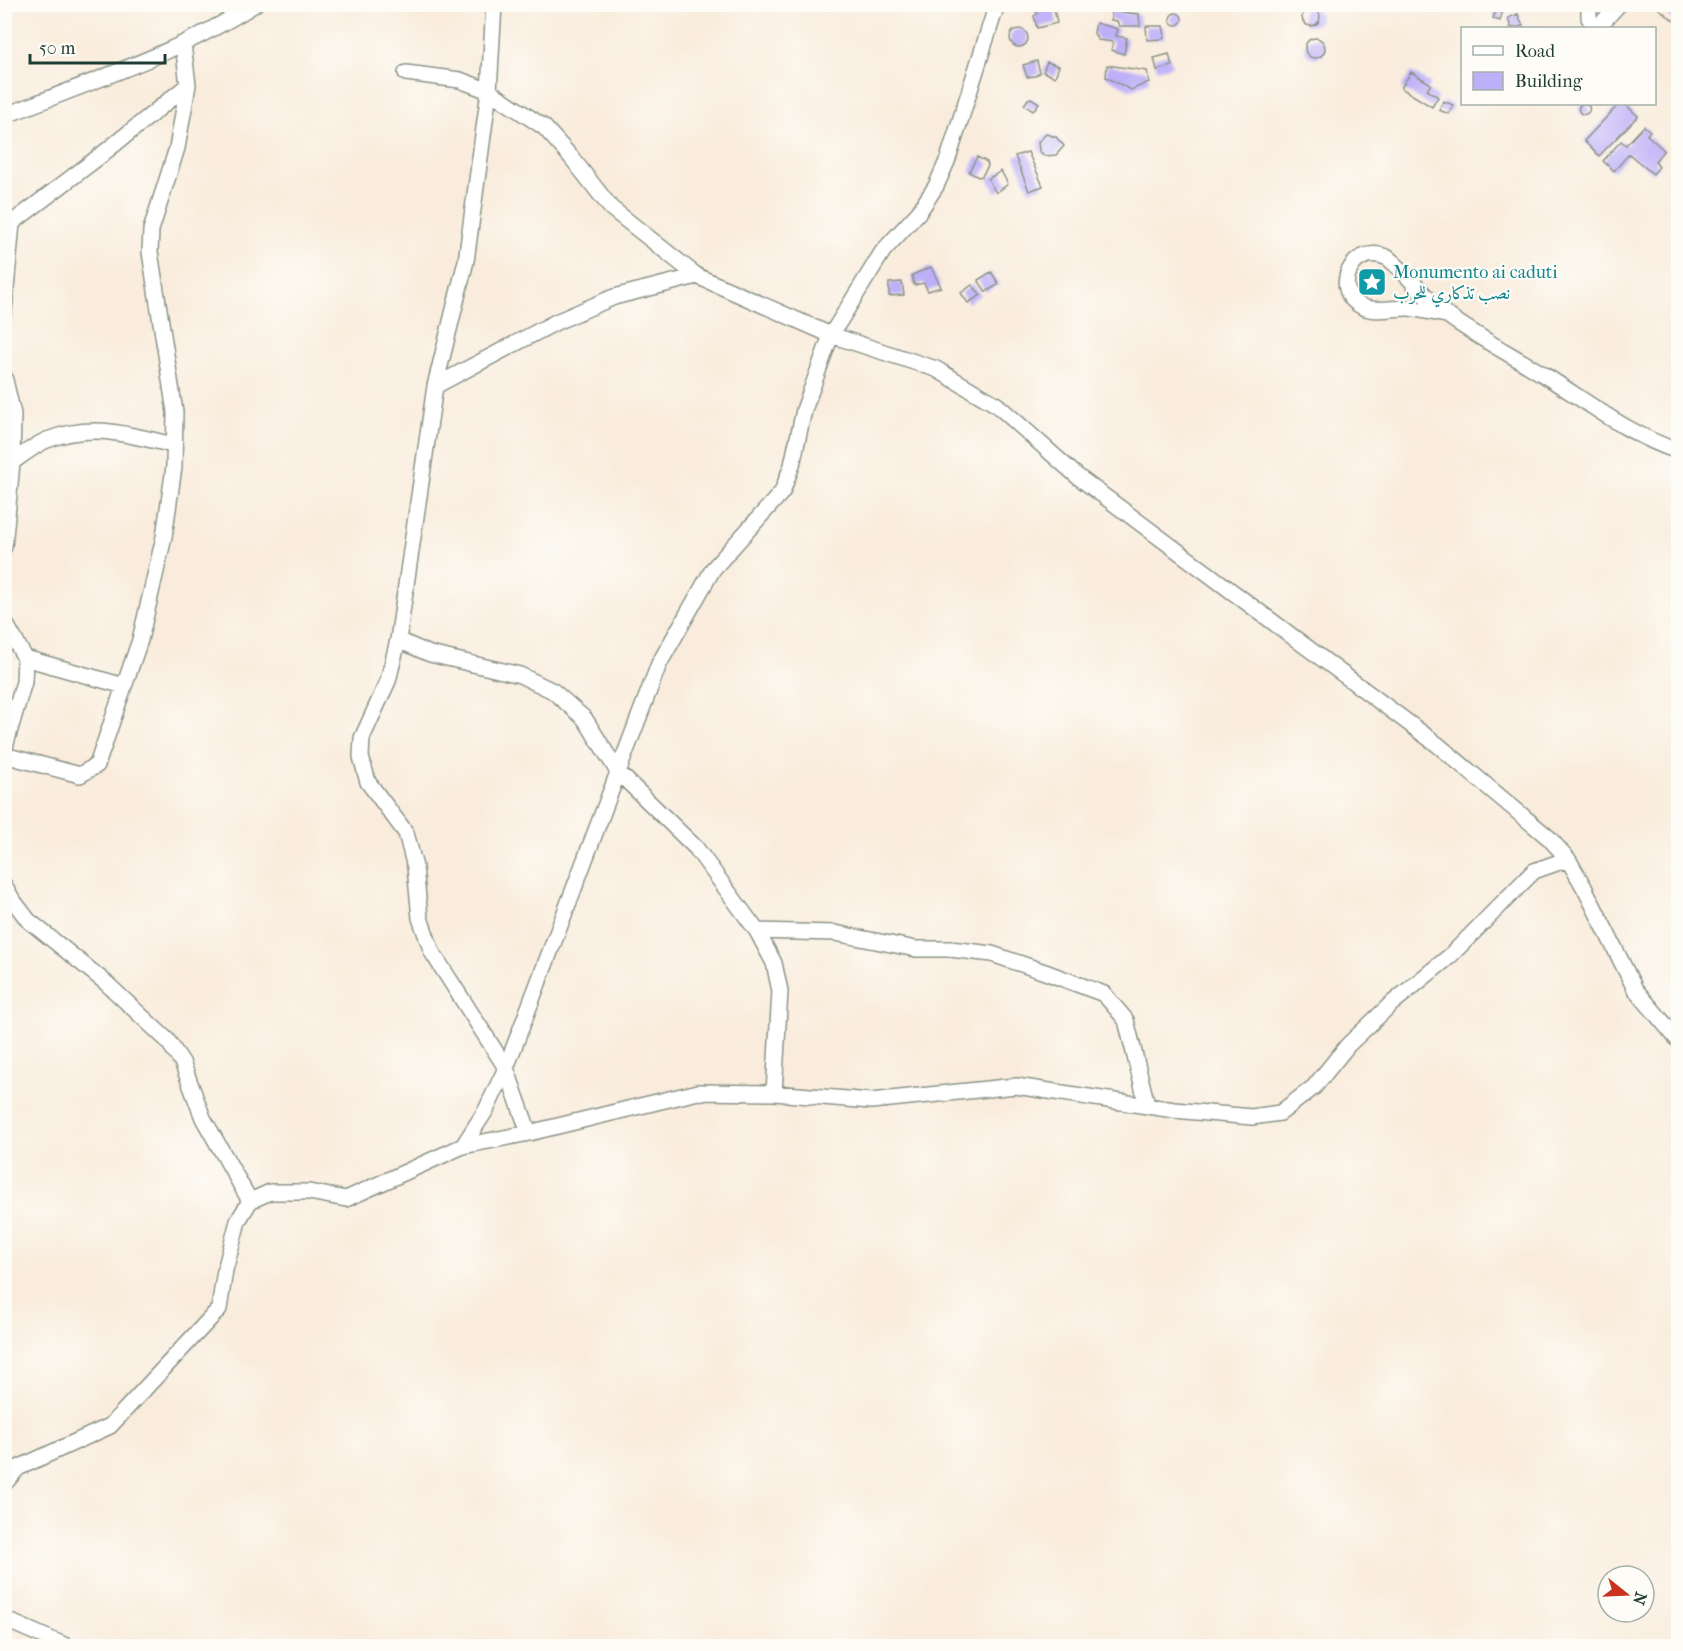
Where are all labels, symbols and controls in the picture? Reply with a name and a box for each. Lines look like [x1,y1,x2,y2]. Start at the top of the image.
scale bar [30,27,165,65]
legend [1461,27,1656,105]
text: 50 m [39,38,76,59]
text: Road [1515,41,1555,62]
text: Building [1515,71,1583,92]
place label: Monumento ai caduti نصب تذكاري للحرب [1393,262,1558,308]
place icon: Monumento ai caduti نصب تذكاري للحرب [1356,266,1388,298]
north arrow [1596,1564,1656,1624]
text: N [1629,1590,1651,1608]

